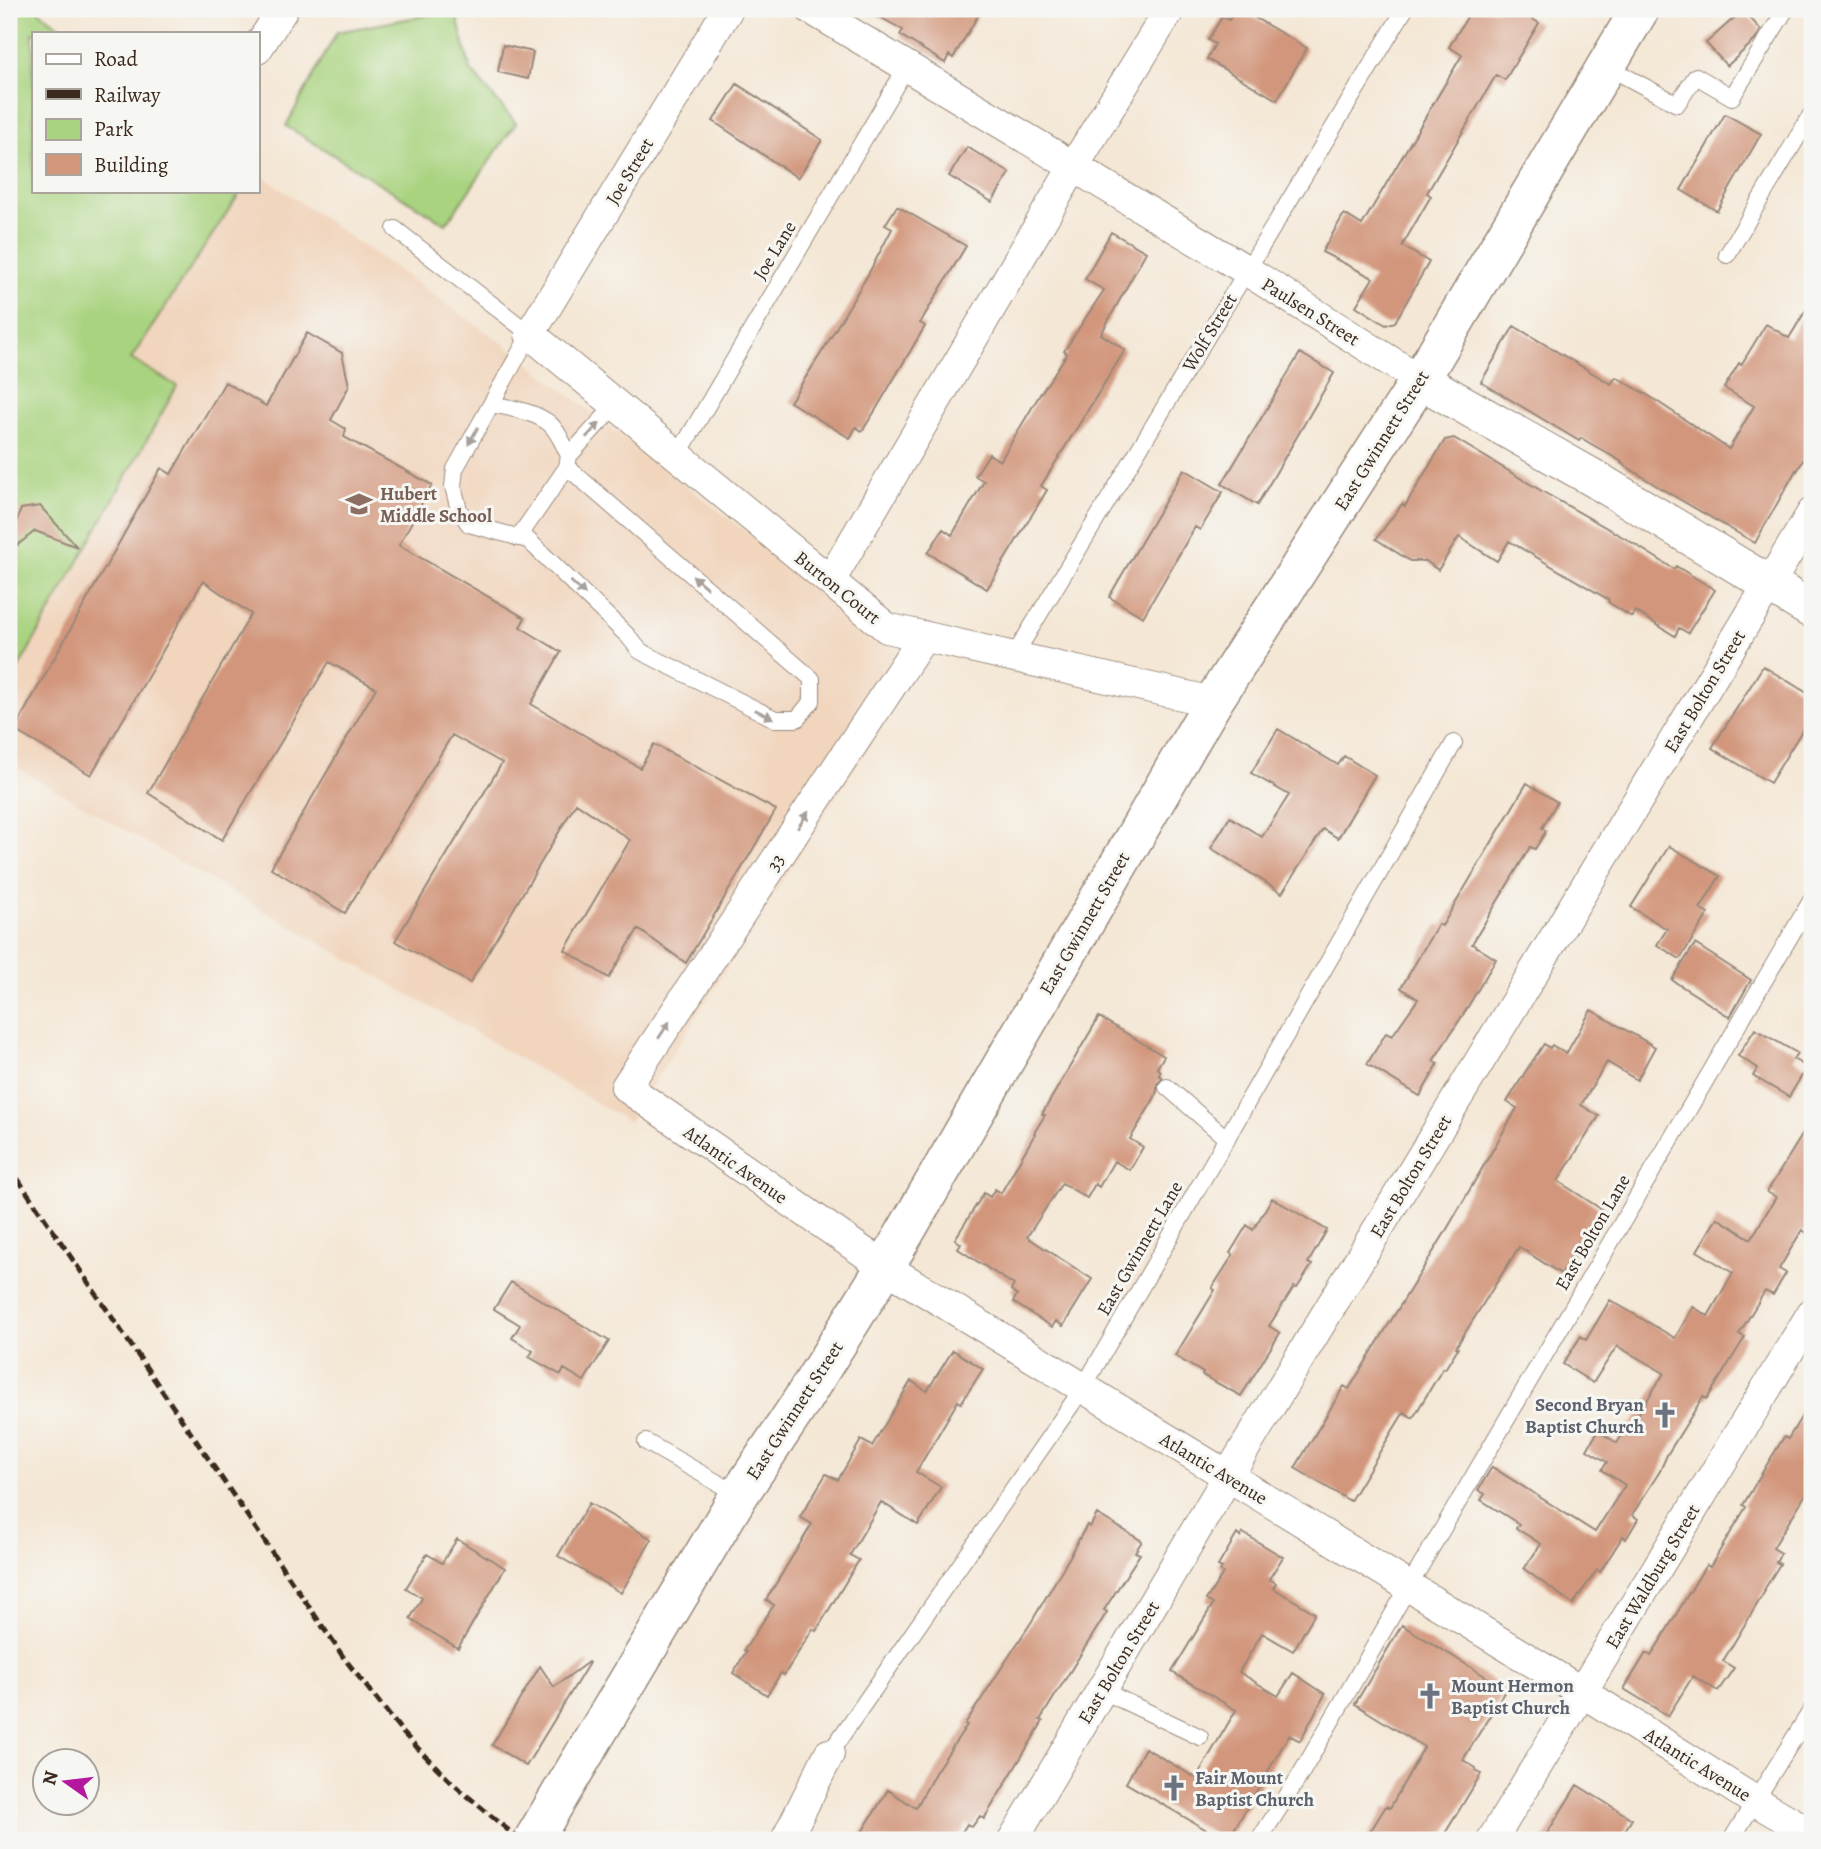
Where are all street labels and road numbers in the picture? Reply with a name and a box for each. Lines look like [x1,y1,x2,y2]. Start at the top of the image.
street label: Joe Street [600,133,660,210]
street label: Joe Lane [747,216,803,285]
street label: Paulsen Street [1257,271,1364,352]
street label: Wolf Street [1176,288,1243,377]
street label: East Gwinnett Street [1328,365,1435,516]
street label: Burton Court [789,545,886,630]
street label: East Bolton Street [1658,625,1752,758]
street label: East Gwinnett Street [1033,847,1136,1000]
street label: 33 [761,849,791,876]
street label: East Bolton Street [1364,1110,1458,1243]
street label: Atlantic Avenue [677,1119,793,1210]
street label: East Bolton Lane [1549,1170,1637,1295]
street label: East Gwinnett Lane [1091,1176,1189,1321]
street label: East Gwinnett Street [740,1336,850,1485]
street label: Atlantic Avenue [1154,1426,1272,1511]
street label: East Waldburg Street [1599,1499,1706,1654]
street label: East Bolton Street [1072,1596,1166,1729]
street label: Atlantic Avenue [1638,1721,1756,1808]

